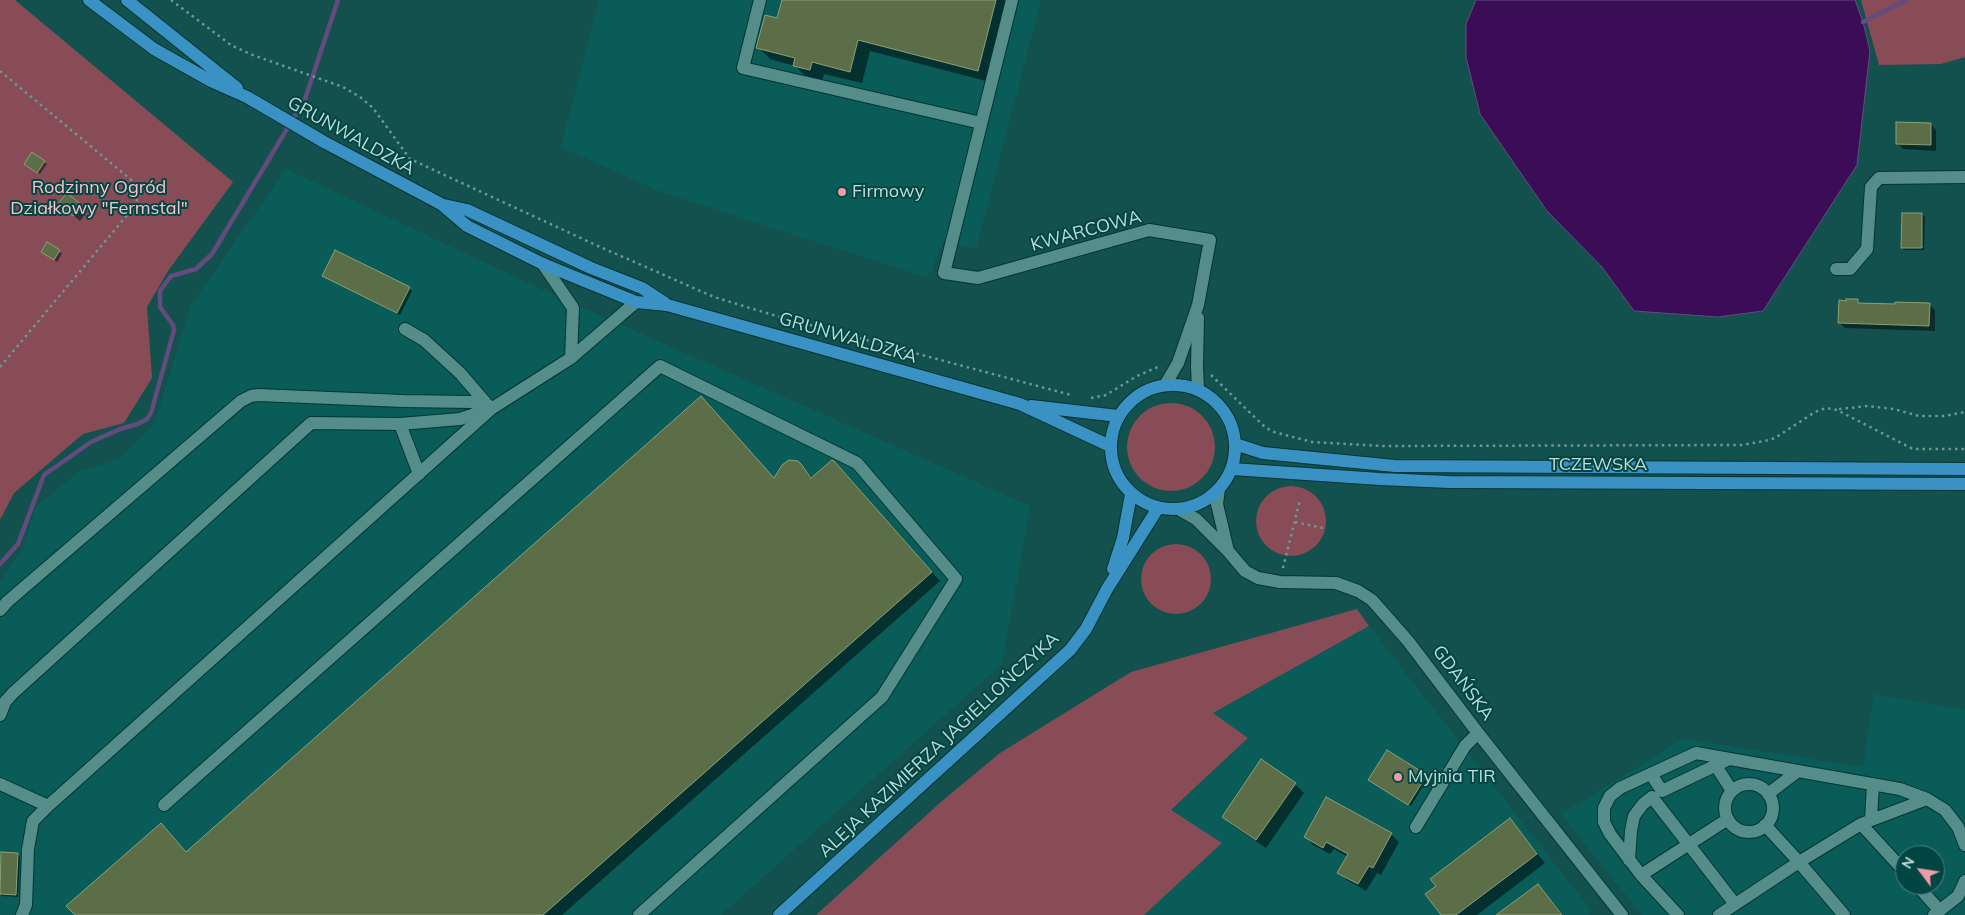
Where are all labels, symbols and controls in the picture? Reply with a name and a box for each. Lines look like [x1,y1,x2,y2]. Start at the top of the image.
street label: GRUNWALDZKA [284,92,418,180]
park label: Rodzinny Ogród Działkowy "Fermstal" [10,177,188,220]
place label: Firmowy [852,181,924,203]
marker: Firmowy [836,186,848,198]
street label: KWARCOWA [1028,206,1144,256]
street label: GRUNWALDZKA [777,308,919,368]
street label: TCZEWSKA [1549,454,1647,476]
street label: ALEJA KAZIMIERZA JAGIELLOŃCZYKA [814,628,1064,862]
street label: GDAŃSKA [1428,641,1498,725]
place label: Myjnia TIR [1408,766,1496,788]
marker: Myjnia TIR [1392,771,1404,783]
north arrow [1895,845,1945,895]
text: N [1898,854,1918,872]

